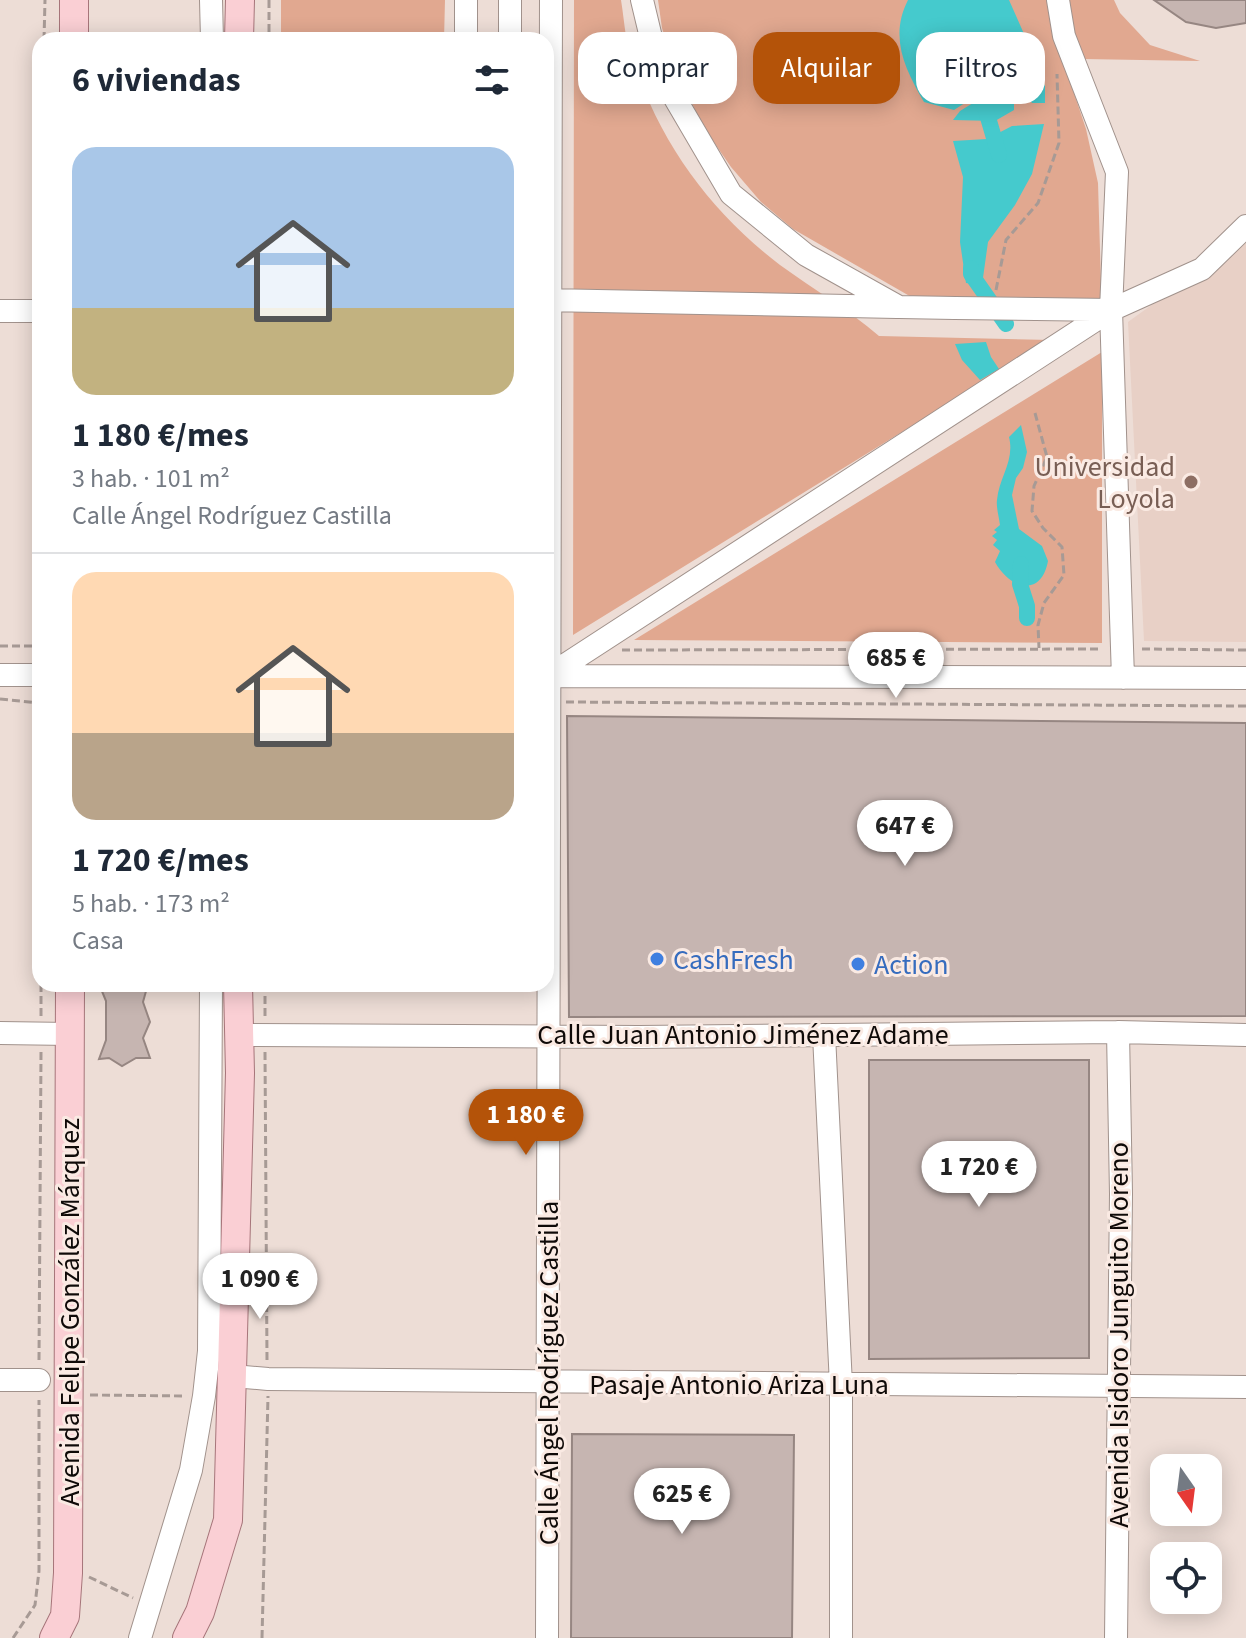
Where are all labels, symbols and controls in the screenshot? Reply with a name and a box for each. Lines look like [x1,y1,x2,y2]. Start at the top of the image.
chip: Comprar [578,32,737,104]
chip: Alquilar [753,32,900,104]
chip: Filtros [916,32,1045,104]
text: 6 viviendas [72,56,241,105]
icon: filters [470,58,514,102]
icon: home [221,199,365,343]
text: 1 180 €/mes [72,411,249,460]
place label: Universidad Loyola [1034,447,1175,519]
text: 3 hab. · 101 m² [72,460,230,497]
marker: Universidad Loyola [1182,473,1200,491]
text: Calle Ángel Rodríguez Castilla [72,497,392,534]
icon: home [221,624,365,768]
pin: 685 € [840,632,952,700]
text: 685 € [866,639,926,676]
pin: 647 € [849,800,961,868]
text: 647 € [875,807,935,844]
text: 1 720 €/mes [72,836,249,885]
text: 5 hab. · 173 m² [72,885,230,922]
text: Casa [72,922,124,959]
place label: CashFresh [673,940,794,980]
place label: Action [874,945,949,985]
marker: CashFresh [648,950,666,968]
marker: Action [849,955,867,973]
street label: Calle Juan Antonio Jiménez Adame [537,1015,949,1055]
pin: 1 180 € [452,1089,600,1157]
text: 1 180 € [486,1096,566,1133]
street label: Avenida Felipe González Márquez [50,1118,90,1506]
pin: 1 720 € [905,1141,1053,1209]
street label: Avenida Isidoro Junguito Moreno [1099,1142,1139,1528]
text: 1 720 € [939,1148,1019,1185]
street label: Calle Ángel Rodríguez Castilla [529,1201,569,1545]
pin: 1 090 € [186,1253,334,1321]
text: 1 090 € [220,1260,300,1297]
street label: Pasaje Antonio Ariza Luna [589,1365,889,1405]
north arrow [1150,1454,1222,1526]
map controls [1150,1454,1222,1614]
pin: 625 € [626,1468,738,1536]
text: 625 € [652,1475,712,1512]
button: locate [1150,1542,1222,1614]

